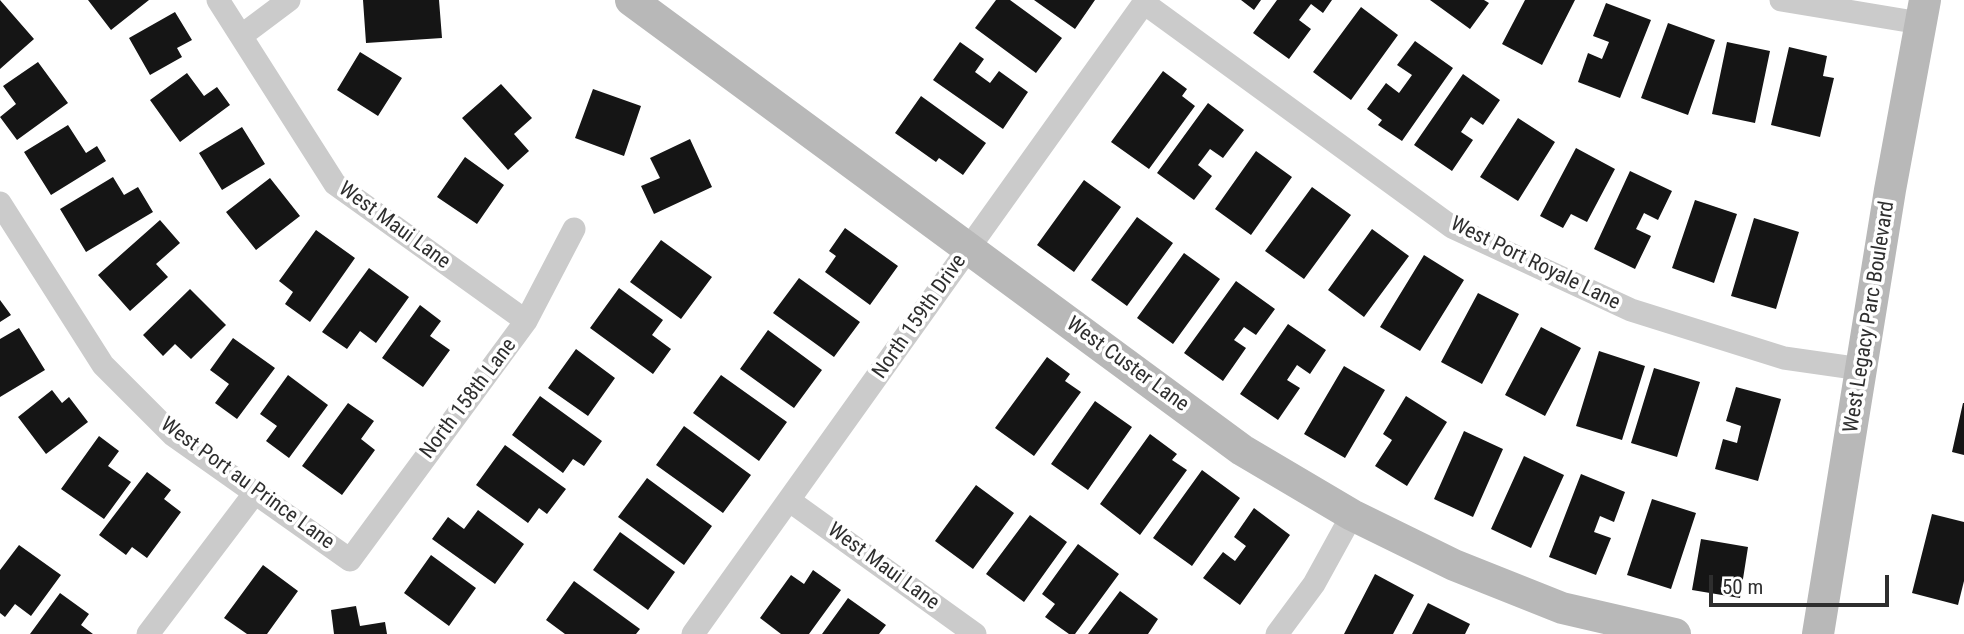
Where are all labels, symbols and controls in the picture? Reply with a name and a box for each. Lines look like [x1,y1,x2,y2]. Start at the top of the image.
street label: West Maui Lane [333,177,455,275]
street label: West Legacy Parc Boulevard [1839,199,1901,435]
street label: West Port Royale Lane [1446,212,1624,316]
street label: North 159th Drive [868,250,972,384]
street label: West Custer Lane [1061,312,1193,418]
street label: North 158th Lane [416,334,522,464]
street label: West Port au Prince Lane [155,412,339,556]
street label: West Maui Lane [822,518,944,616]
scale bar [1712,560,1892,604]
text: 50 m [1722,575,1763,599]

